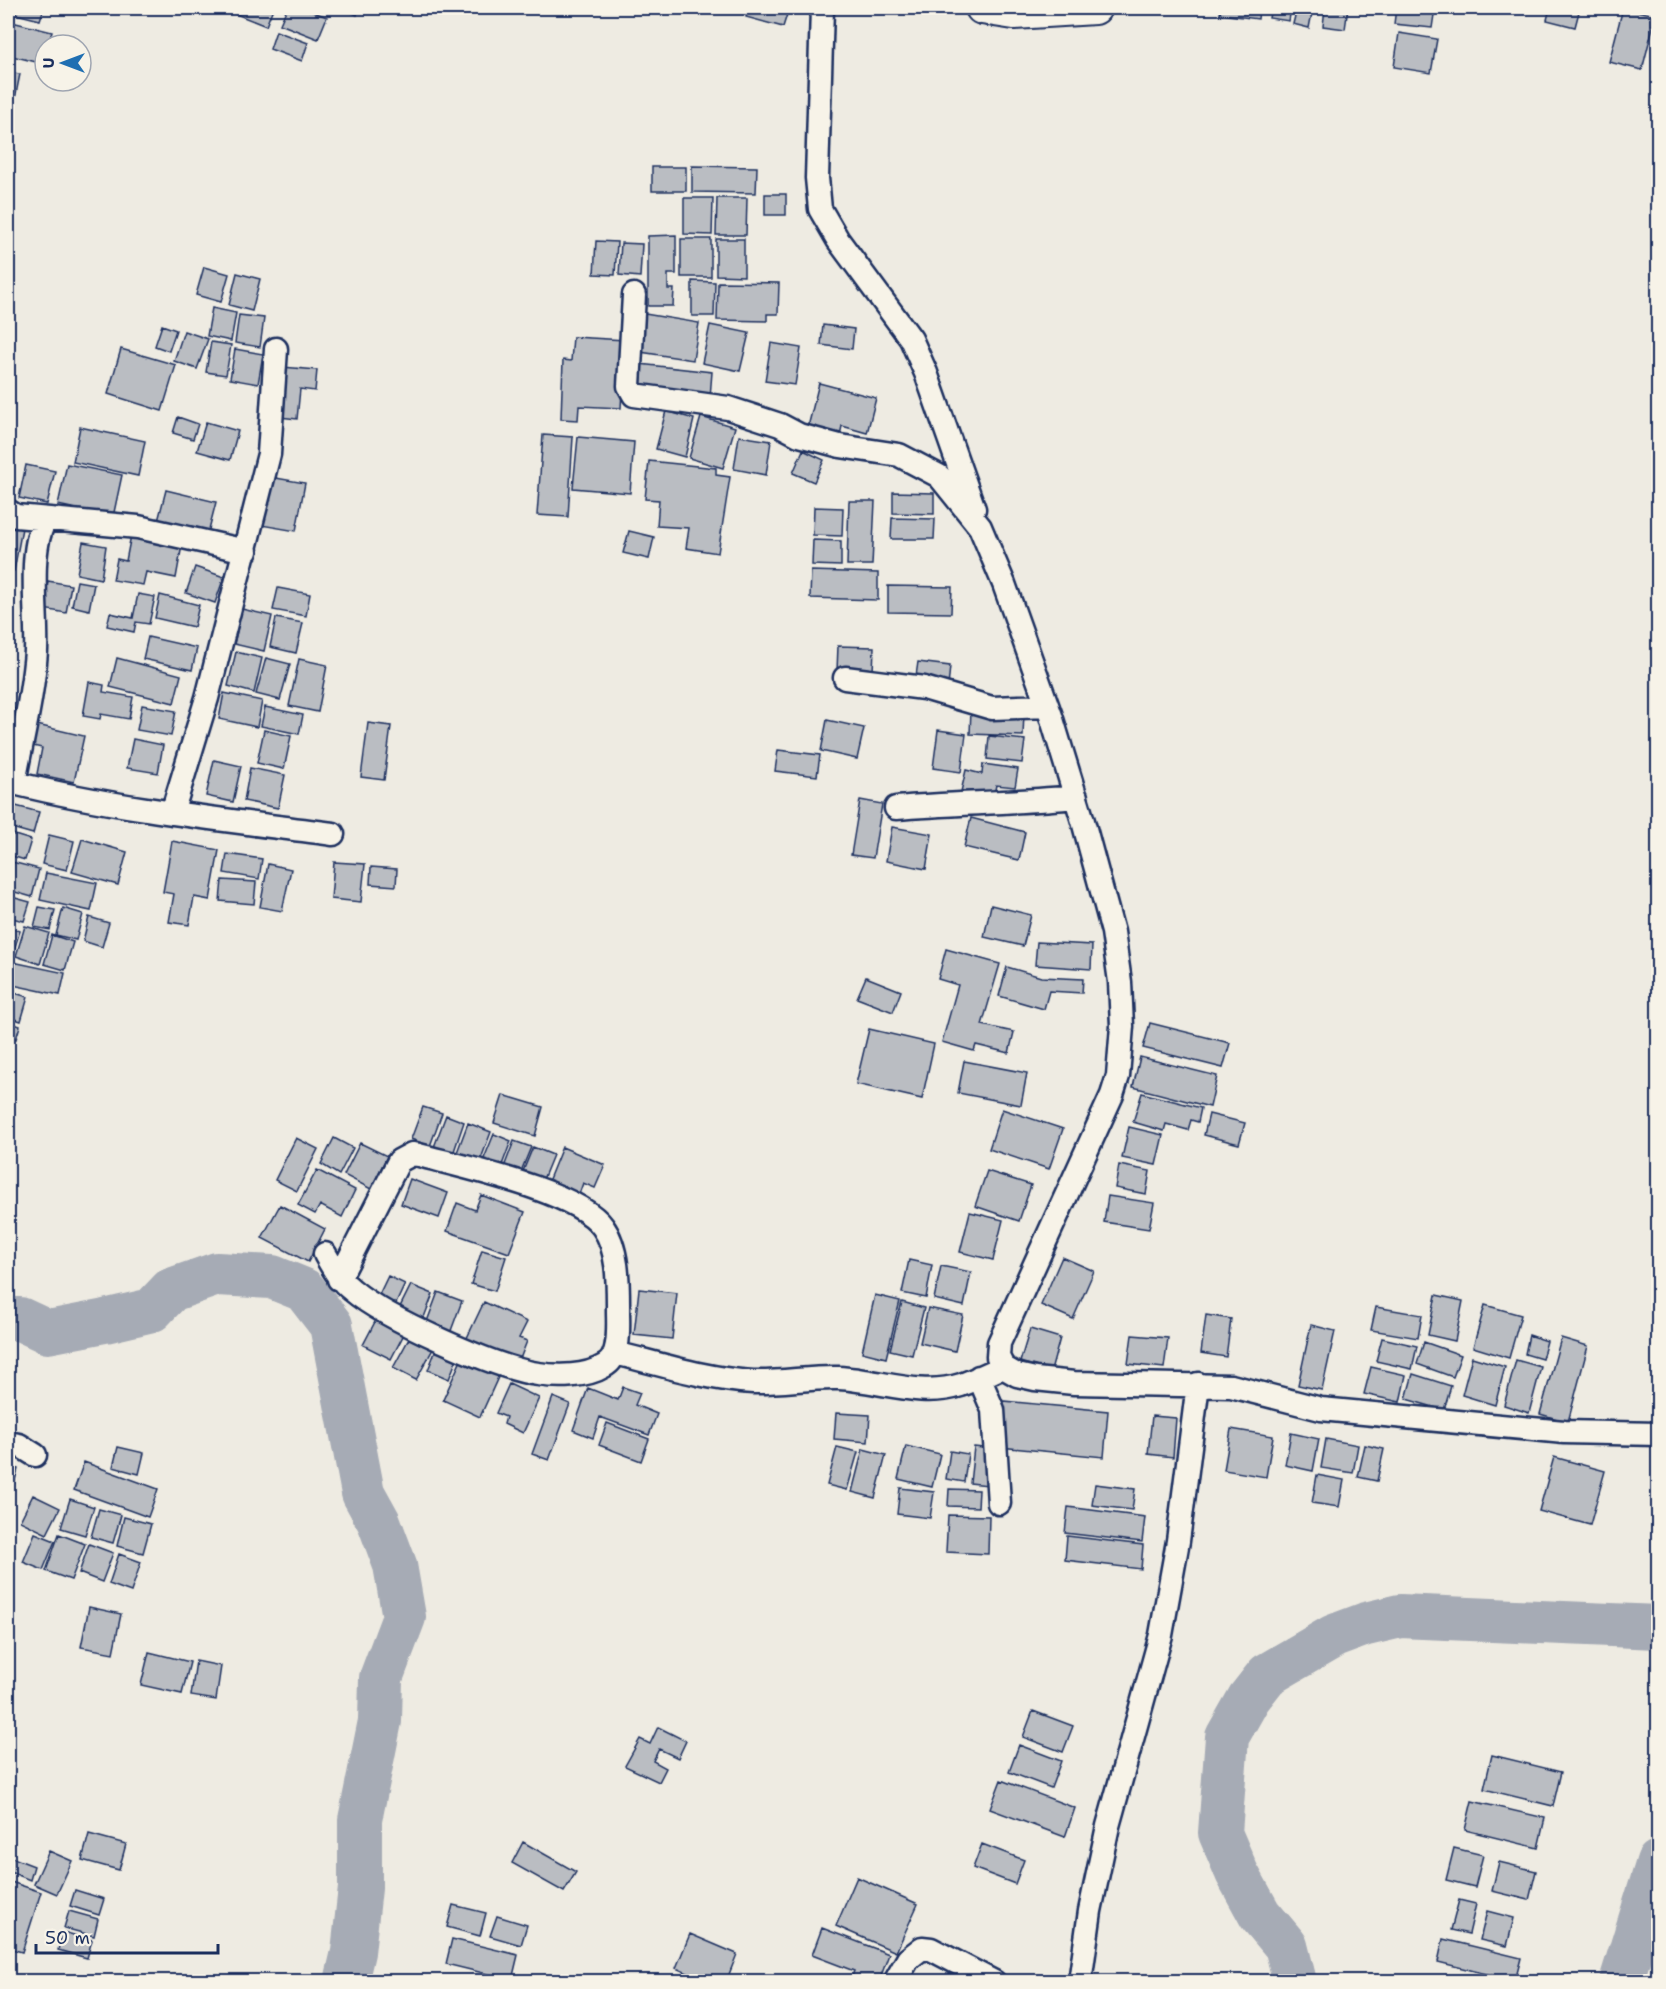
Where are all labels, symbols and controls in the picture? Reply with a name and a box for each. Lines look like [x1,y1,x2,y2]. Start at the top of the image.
north arrow [33,33,93,93]
text: U [38,57,59,68]
scale bar [36,1917,218,1955]
text: 50 m [45,1926,90,1950]

